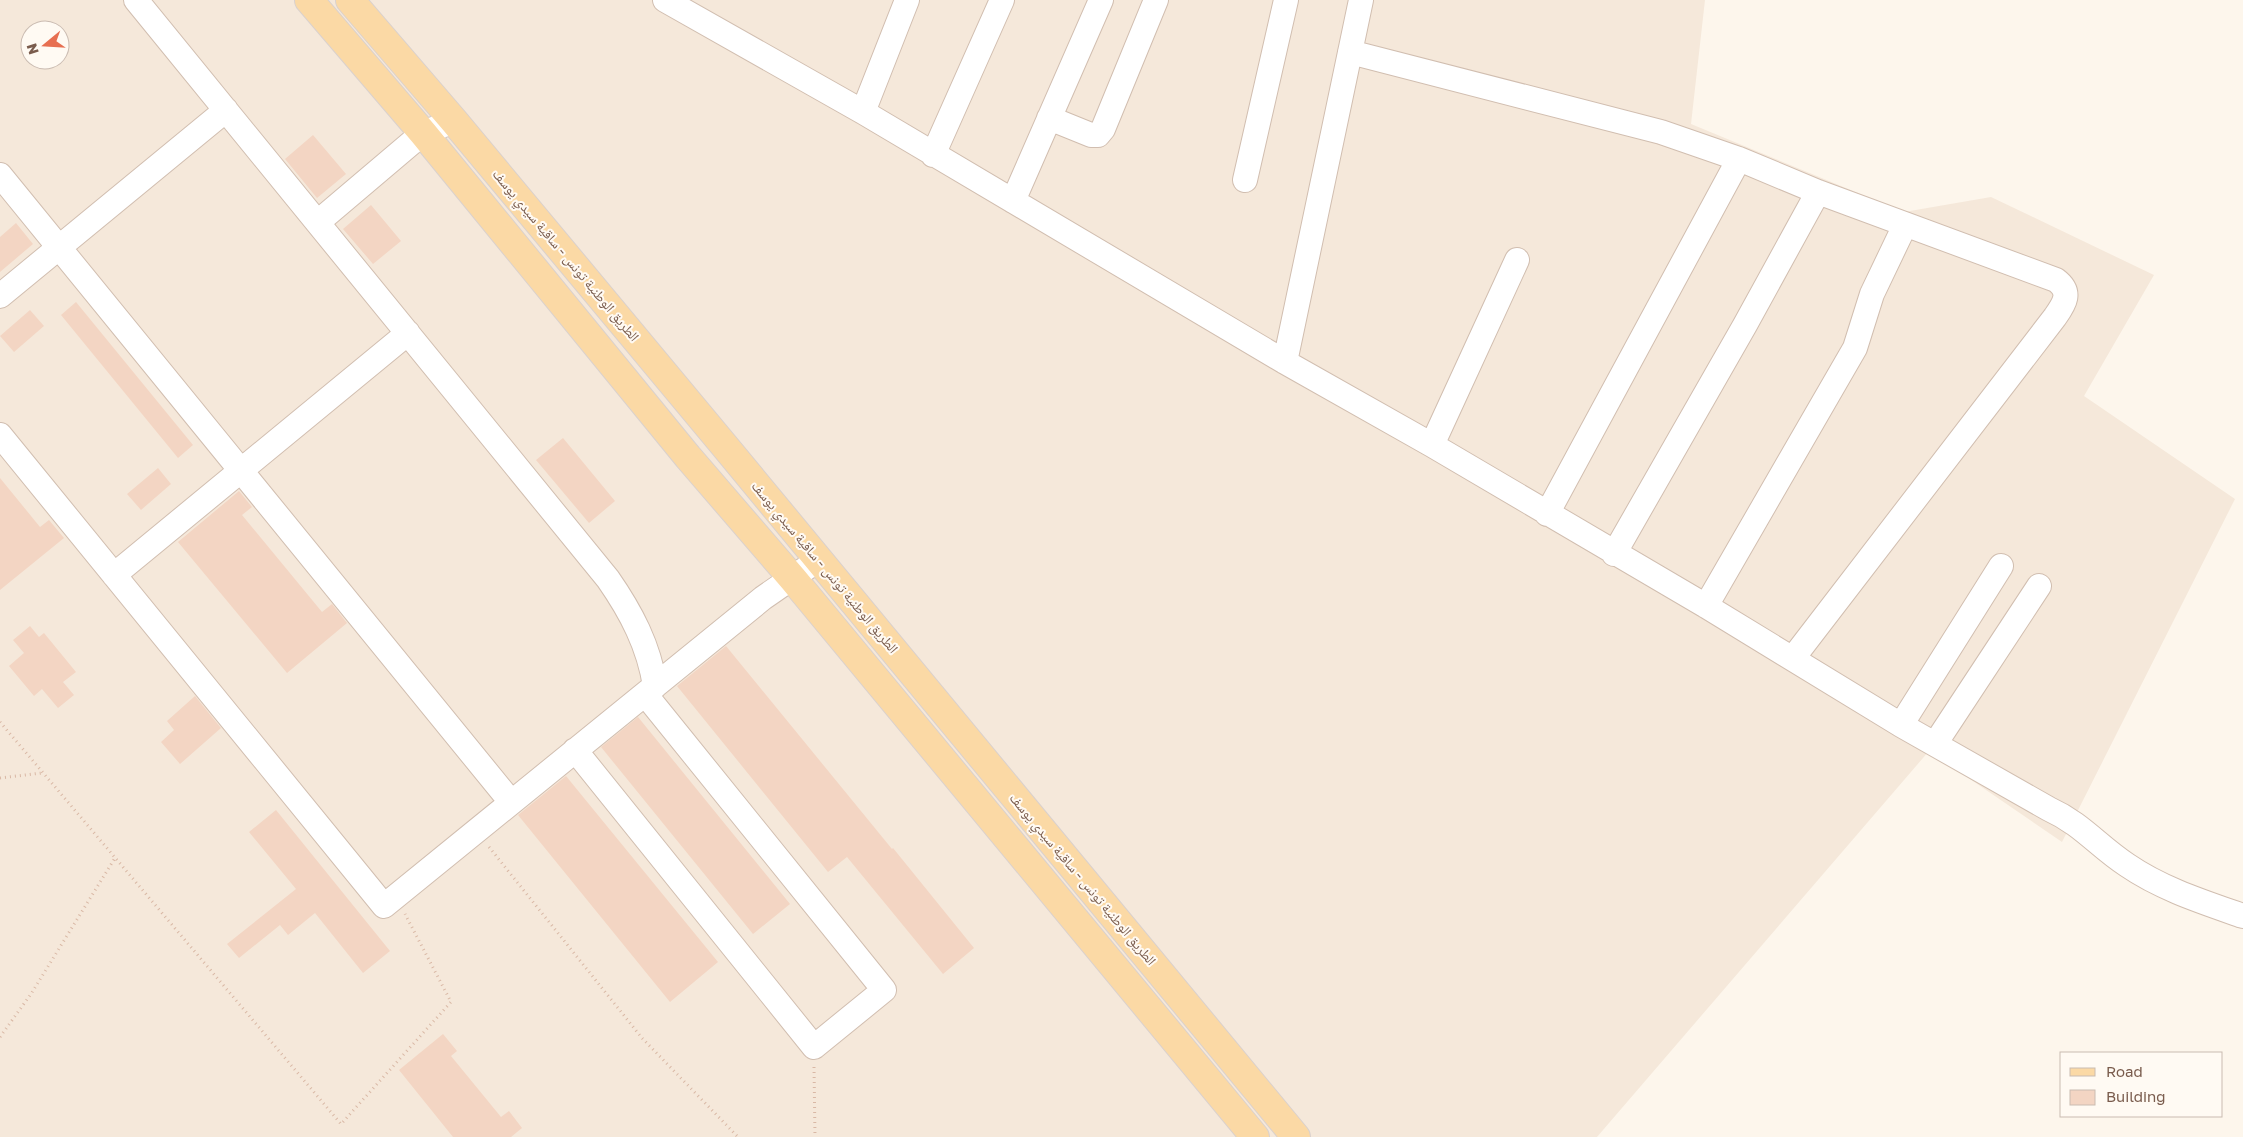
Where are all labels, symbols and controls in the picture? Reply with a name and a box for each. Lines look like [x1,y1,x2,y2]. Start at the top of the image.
north arrow [20,20,70,70]
text: N [22,41,42,57]
street label: الطريق الوطنية تونس - ساقية سيدي يوسف [487,165,643,346]
street label: الطريق الوطنية تونس - ساقية سيدي يوسف [746,477,902,658]
street label: الطريق الوطنية تونس - ساقية سيدي يوسف [1004,789,1160,970]
legend [2060,1052,2223,1117]
text: Road [2106,1062,2143,1080]
text: Building [2106,1087,2166,1105]

